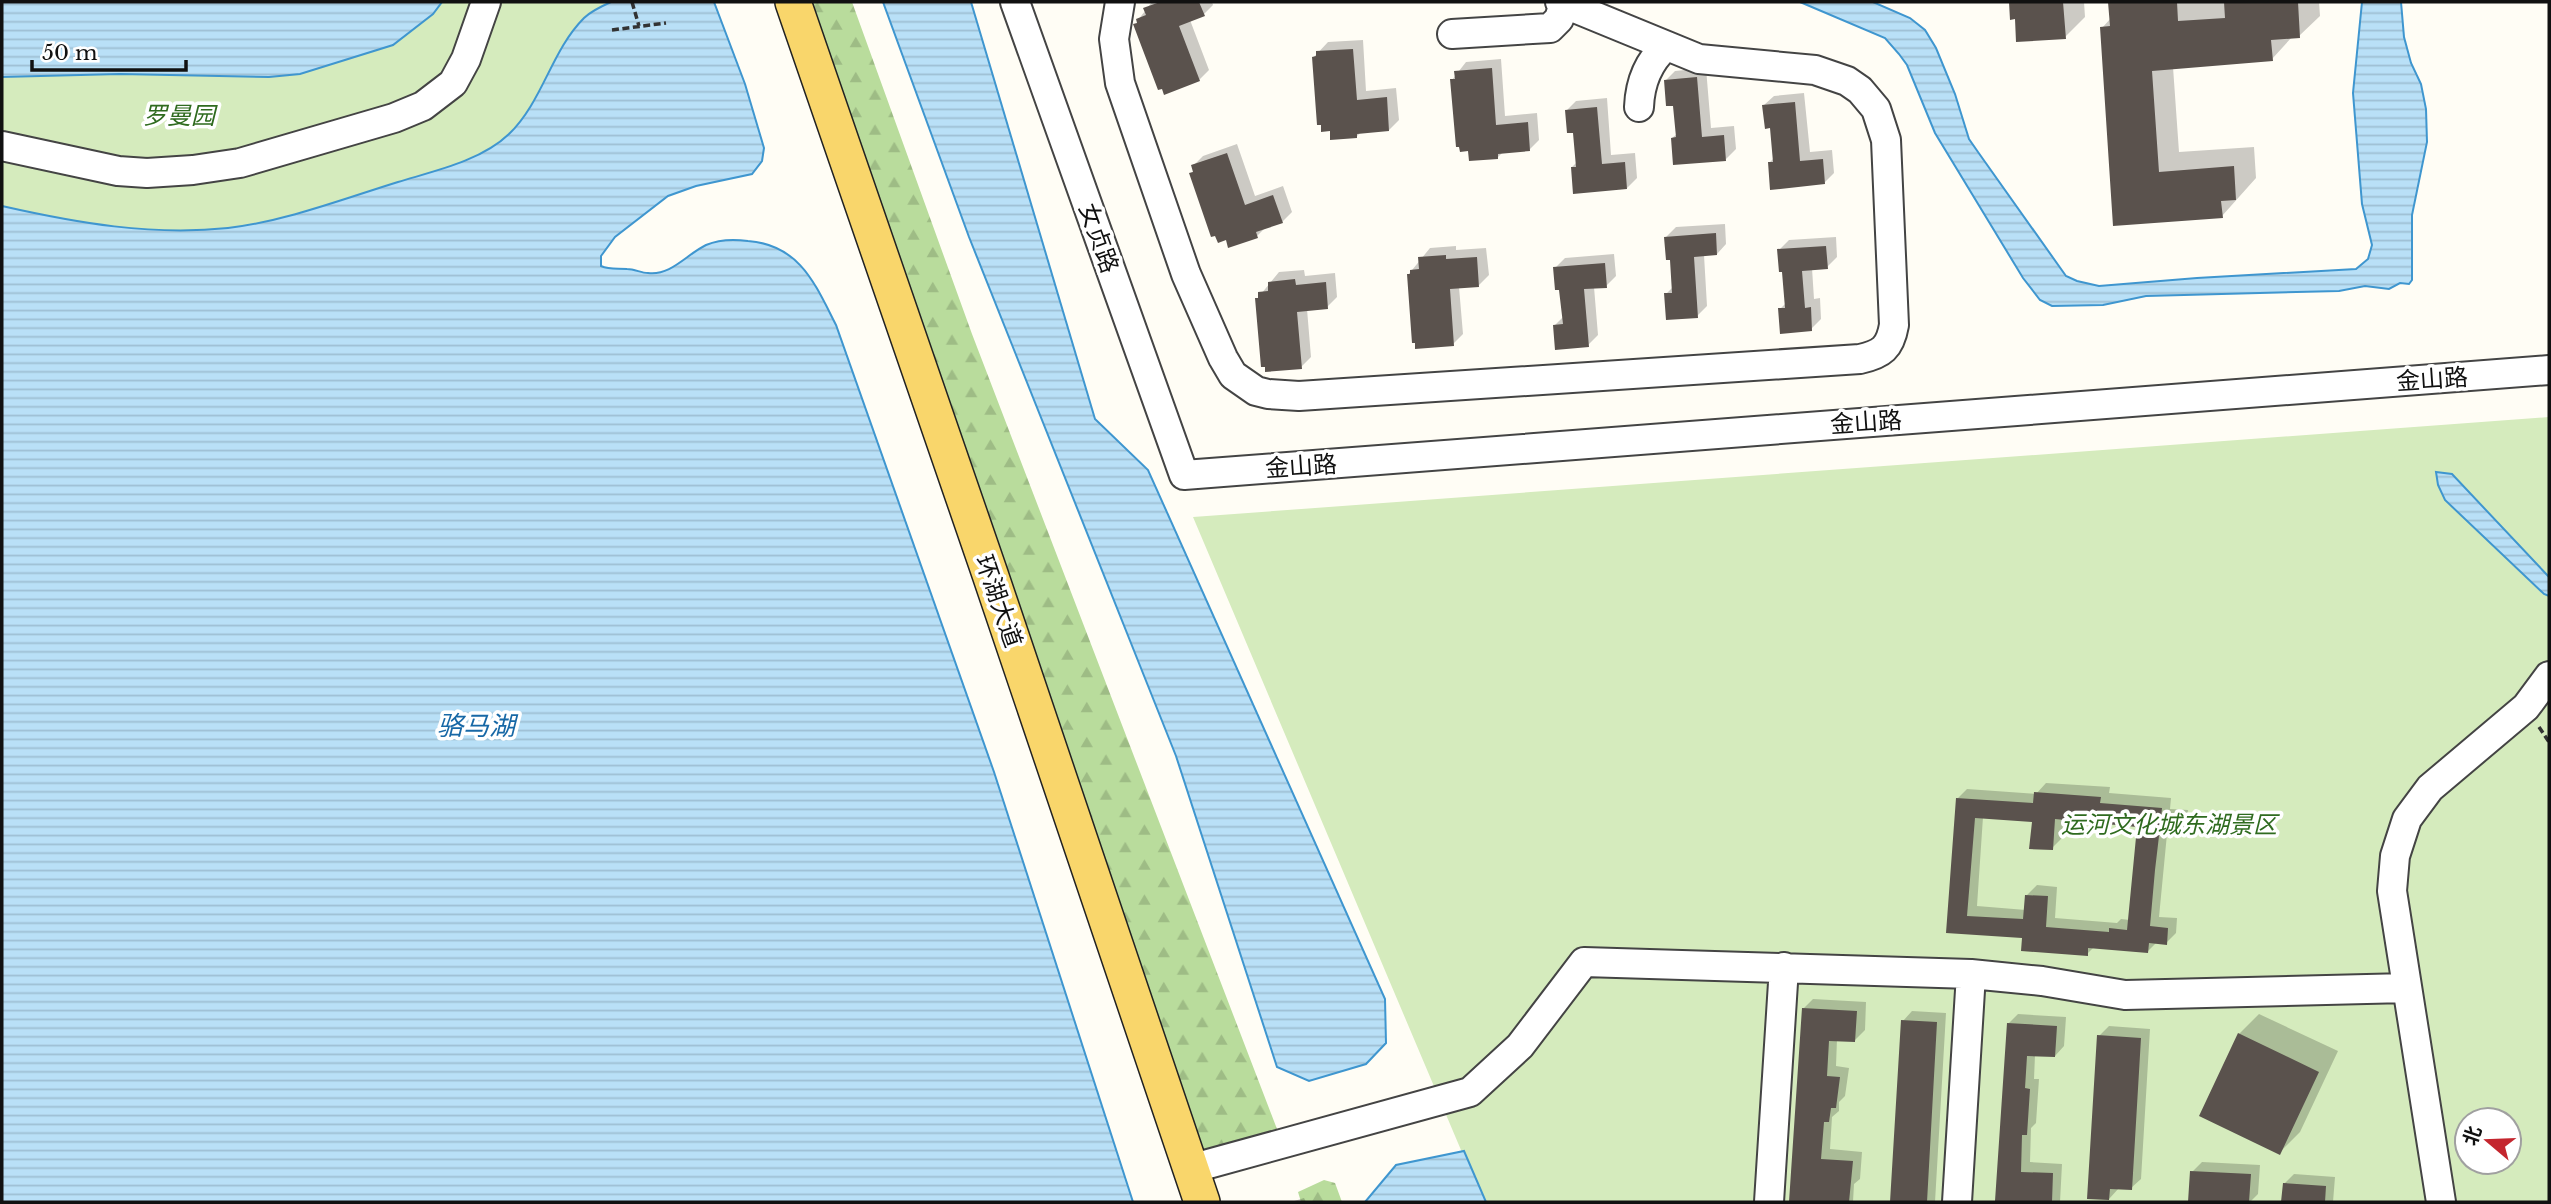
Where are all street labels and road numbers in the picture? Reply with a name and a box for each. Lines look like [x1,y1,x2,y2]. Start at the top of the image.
street label: 女贞路 [1073,199,1125,277]
street label: 金山路 [2395,362,2469,396]
street label: 金山路 [1829,405,1903,439]
street label: 金山路 [1264,449,1338,483]
street label: 环湖大道 [970,551,1028,651]

